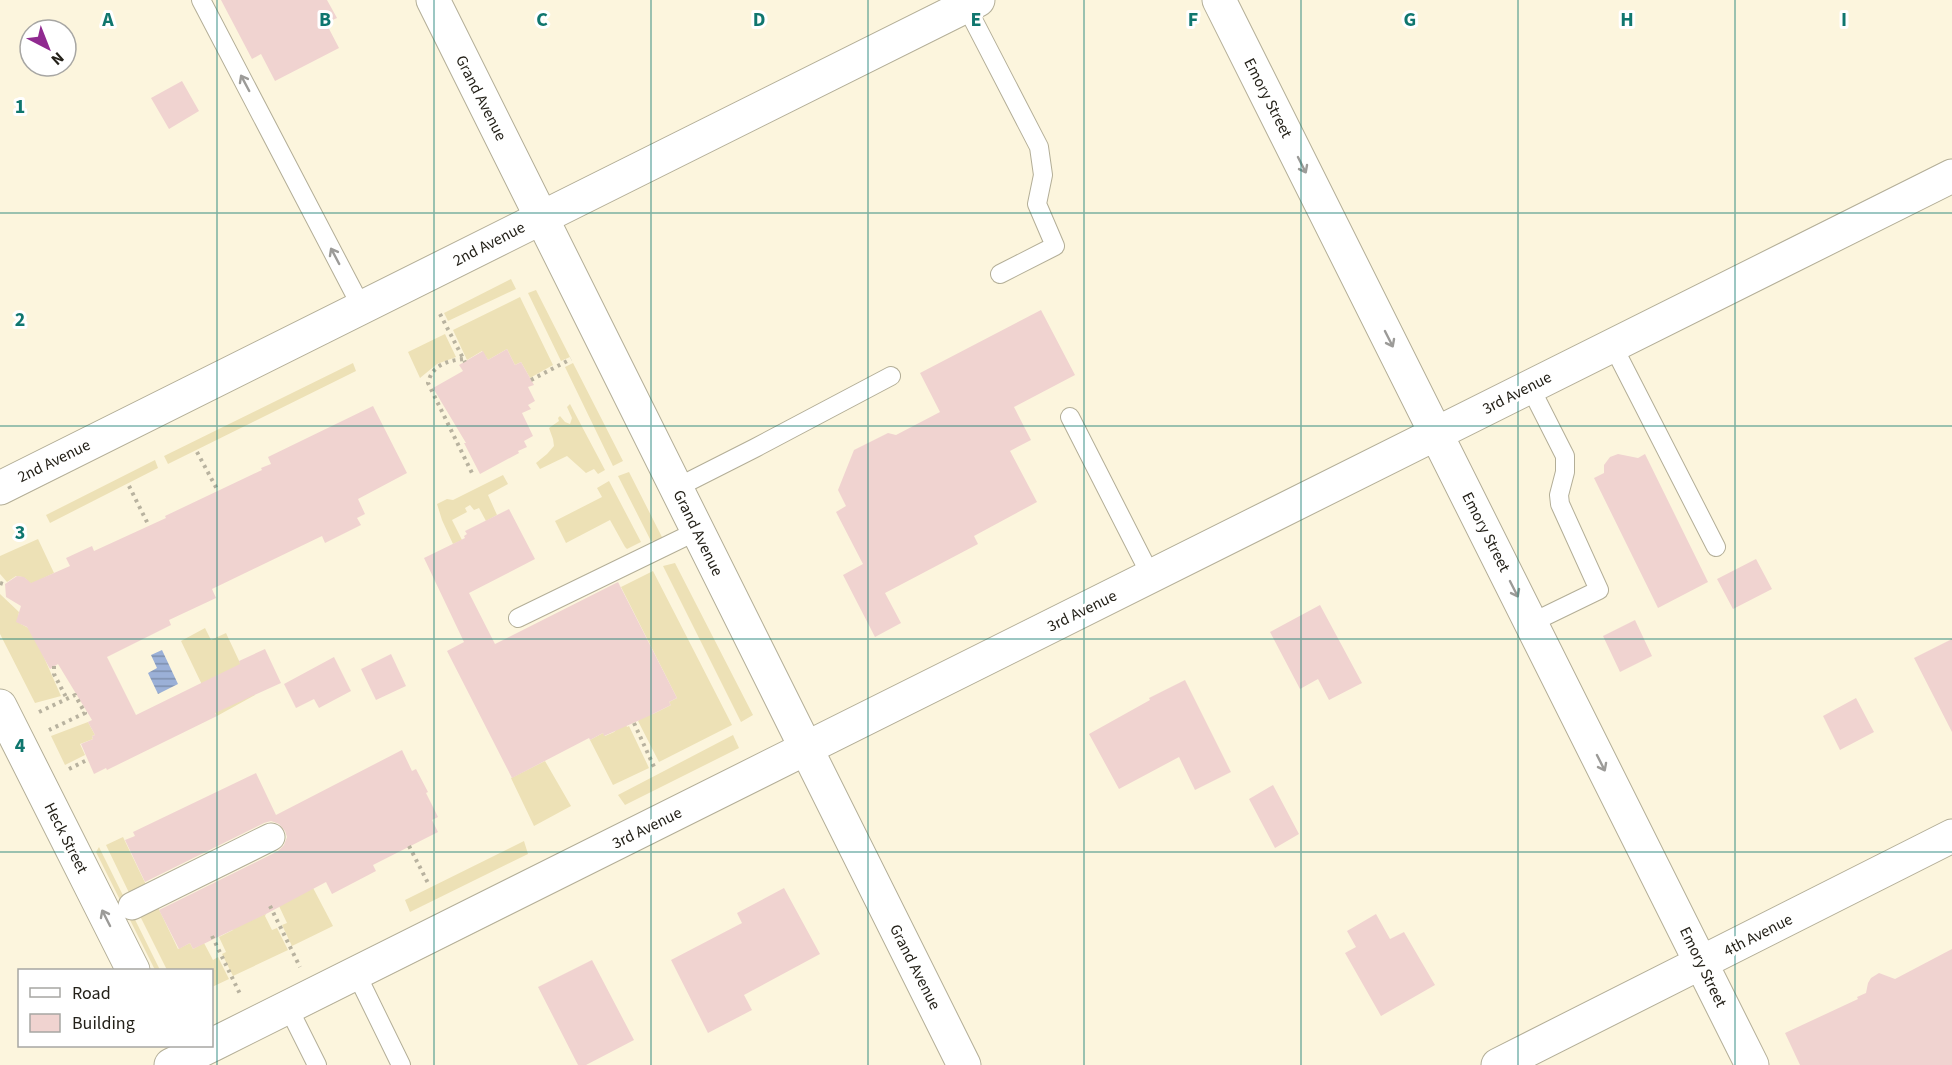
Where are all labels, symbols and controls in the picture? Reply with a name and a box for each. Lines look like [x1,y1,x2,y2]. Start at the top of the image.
text: A [101,6,114,34]
text: B [319,6,331,34]
text: C [536,6,548,34]
text: D [753,6,765,34]
text: E [971,6,981,34]
text: F [1188,6,1198,34]
text: G [1404,6,1416,34]
text: H [1620,6,1634,34]
text: I [1841,6,1847,34]
north arrow [18,18,78,78]
text: N [46,47,69,70]
street label: Grand Avenue [450,51,512,145]
street label: Emory Street [1238,54,1298,142]
one-way arrow [238,74,250,92]
text: 1 [15,93,25,121]
one-way arrow [1296,156,1308,173]
street label: 2nd Avenue [449,216,529,272]
one-way arrow [328,247,340,265]
text: 2 [15,306,25,334]
one-way arrow [1384,330,1396,348]
street label: 3rd Avenue [1479,366,1555,420]
street label: 2nd Avenue [14,434,94,488]
street label: Grand Avenue [668,486,728,580]
street label: Emory Street [1456,488,1516,576]
text: 3 [15,519,25,547]
one-way arrow [1508,580,1520,597]
street label: 3rd Avenue [1044,585,1120,637]
text: 4 [15,732,26,760]
one-way arrow [1596,754,1607,772]
street label: Heck Street [39,799,94,878]
street label: 3rd Avenue [609,802,685,854]
street label: 4th Avenue [1720,908,1796,962]
one-way arrow [100,910,112,928]
street label: Grand Avenue [884,920,946,1014]
street label: Emory Street [1674,923,1732,1011]
legend [18,969,213,1047]
text: Road [72,981,111,1006]
text: Building [72,1011,135,1036]

